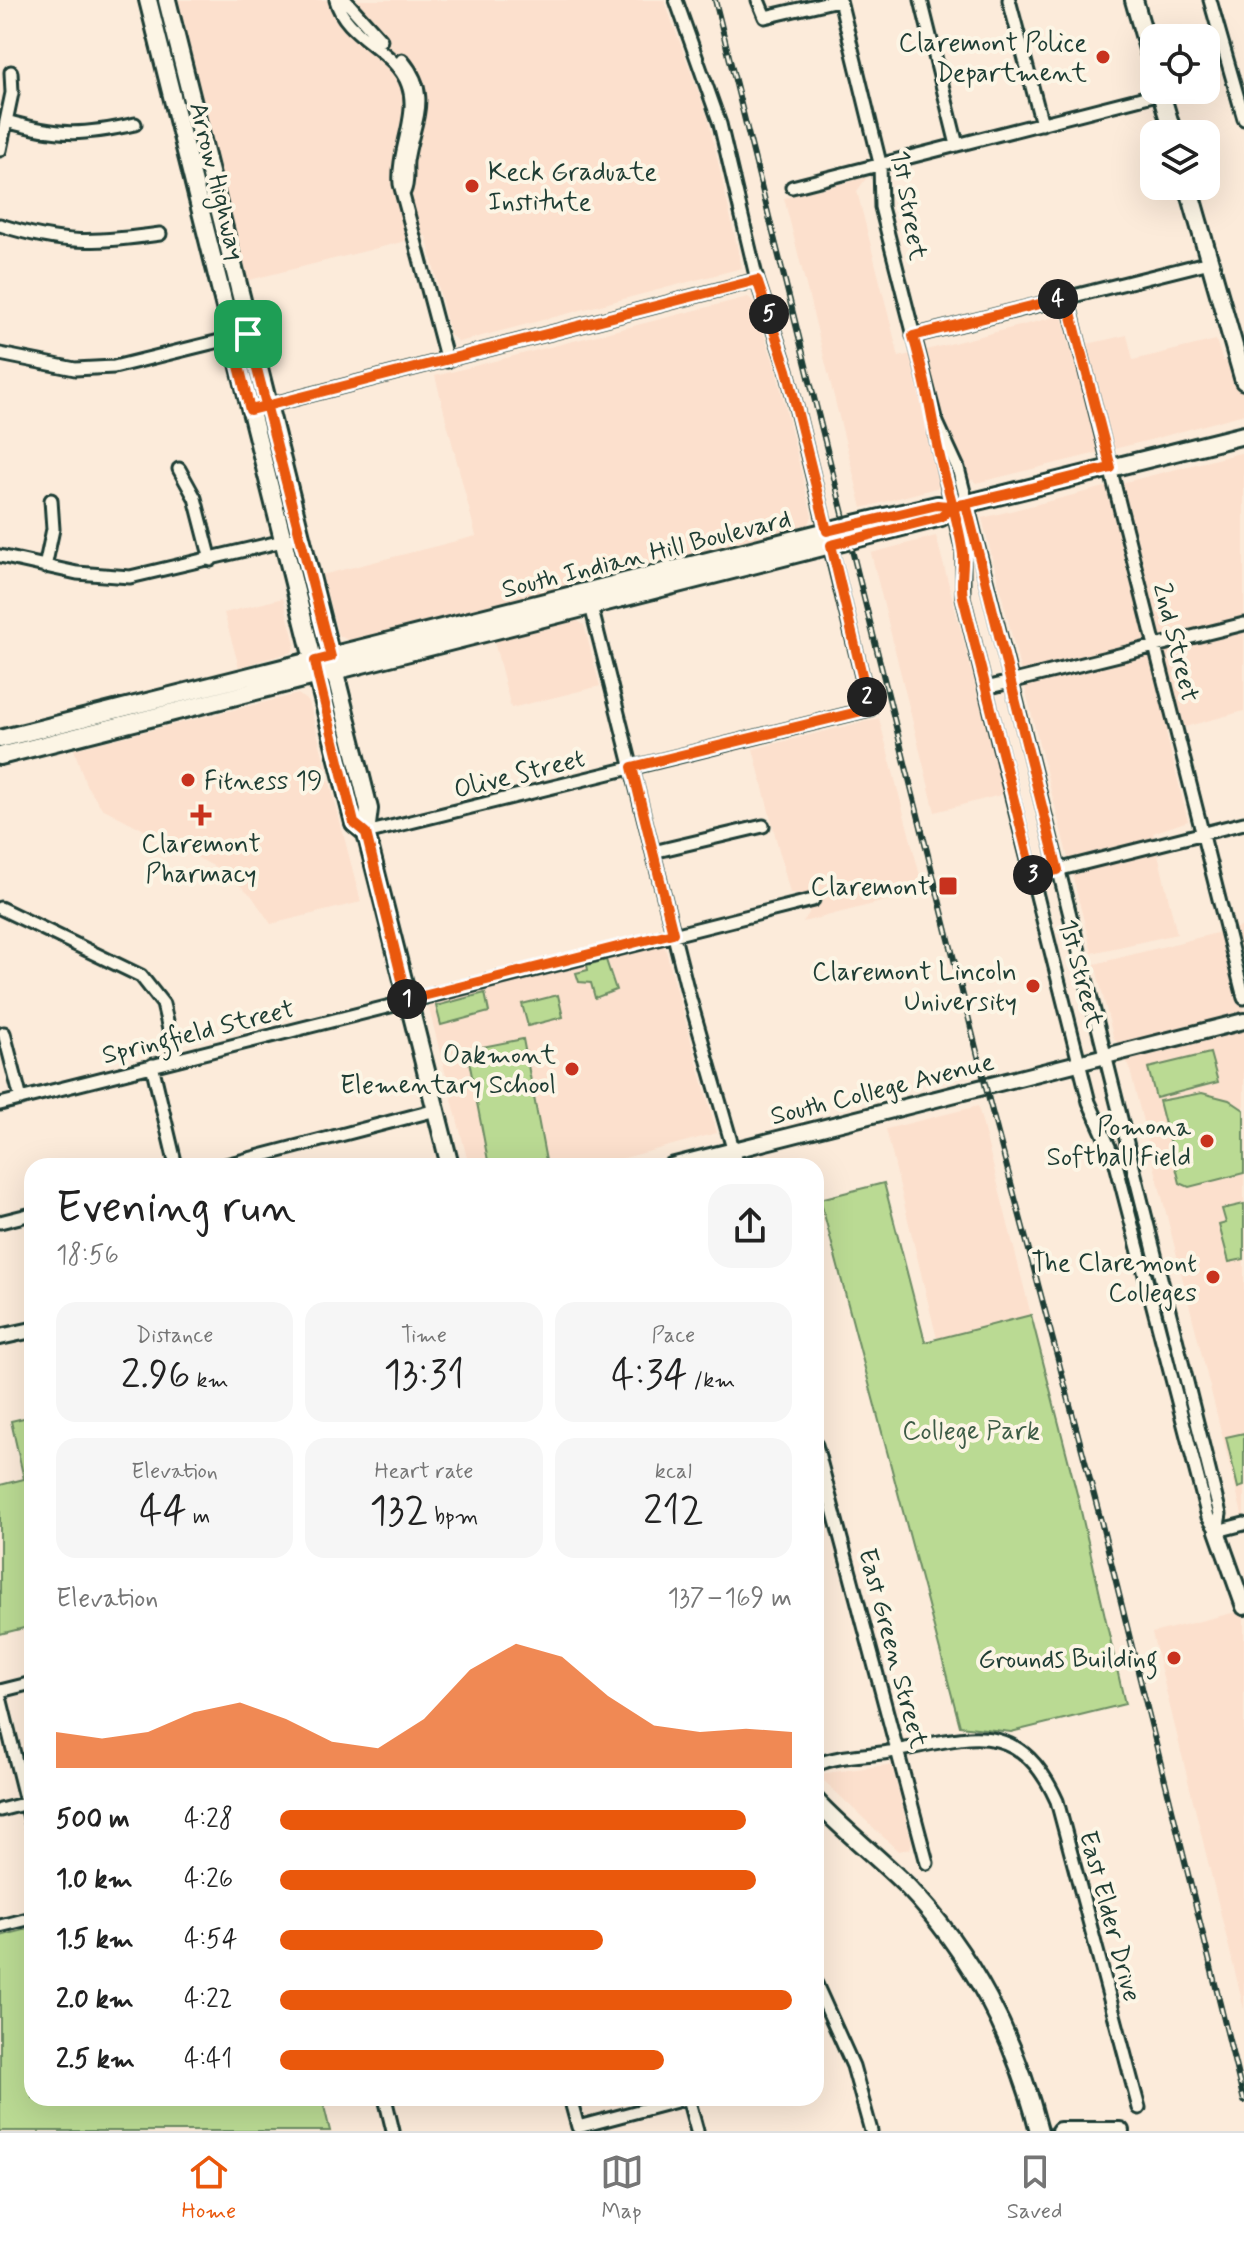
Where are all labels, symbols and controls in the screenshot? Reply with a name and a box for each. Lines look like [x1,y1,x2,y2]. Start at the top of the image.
map controls [1140,24,1220,200]
button: locate [1140,24,1220,104]
place label: Claremont Police Department [898,27,1087,91]
marker: Claremont Police Department [1094,48,1112,66]
street label: Arrow Highway [178,99,252,265]
button: layers [1140,120,1220,200]
street label: 1st Street [882,148,934,263]
place label: Keck Graduate Institute [488,156,657,220]
marker: Keck Graduate Institute [463,177,481,195]
pin: 4 [1038,279,1078,319]
text: 4 [1052,285,1064,313]
pin: 5 [749,294,789,334]
pin [214,300,282,368]
text: 5 [762,300,776,328]
icon: arrive [226,312,270,356]
street label: South Indian Hill Boulevard [498,503,795,607]
street label: 2nd Street [1144,579,1206,706]
pin: 2 [847,677,887,717]
text: 2 [862,683,872,711]
street label: Olive Street [450,742,589,808]
place label: Fitness 19 [204,765,323,799]
marker: Fitness 19 [179,771,197,789]
marker: Claremont Pharmacy [192,806,210,824]
place label: Claremont Pharmacy [141,828,261,892]
pin: 3 [1013,855,1053,895]
text: 3 [1028,861,1038,889]
place label: Claremont [811,871,930,905]
marker: Claremont [937,875,959,897]
street label: 1st Street [1049,915,1111,1032]
place label: Claremont Lincoln University [812,956,1017,1020]
marker: Claremont Lincoln University [1024,977,1042,995]
pin: 1 [387,979,427,1019]
text: 1 [402,985,412,1013]
street label: Springfield Street [99,993,299,1076]
place label: Oakmont Elementary School [340,1039,556,1103]
street label: South College Avenue [767,1046,998,1134]
marker: Oakmont Elementary School [563,1060,581,1078]
place label: Pomona Softball Field [1047,1111,1191,1175]
marker: Pomona Softball Field [1198,1132,1216,1150]
text: Evening run [56,1180,296,1238]
button: share [708,1184,792,1268]
text: 18:56 [56,1239,119,1273]
place label: The Claremont Colleges [1031,1247,1197,1311]
marker: The Claremont Colleges [1204,1268,1222,1286]
text: Distance [136,1322,213,1350]
text: Time [401,1322,447,1350]
text: Pace [651,1322,695,1350]
text: 2.96 [121,1350,190,1402]
text: 13:31 [384,1350,464,1402]
text: 4:34 [611,1350,688,1402]
text: km [190,1367,229,1395]
text: /km [688,1367,735,1395]
park label: College Park [902,1415,1040,1449]
text: Elevation [131,1458,218,1486]
text: Heart rate [375,1458,473,1486]
text: kcal [655,1458,692,1486]
text: 44 [139,1486,187,1538]
text: 132 [370,1486,428,1538]
text: 212 [643,1486,704,1538]
text: m [187,1503,210,1531]
text: bpm [428,1503,478,1531]
street label: East Green Street [849,1545,935,1752]
text: Elevation [56,1582,158,1616]
text: 137–169 m [667,1582,792,1616]
place label: Grounds Building [978,1643,1158,1680]
marker: Grounds Building [1165,1649,1183,1667]
text: 500 m [56,1803,130,1837]
text: 4:28 [184,1803,233,1837]
street label: East Elder Drive [1070,1827,1148,2006]
text: 1.0 km [56,1863,133,1897]
text: 4:26 [184,1863,233,1897]
text: 1.5 km [56,1923,134,1957]
text: 4:54 [184,1923,237,1957]
text: 2.0 km [56,1983,134,2017]
text: 4:22 [184,1983,233,2017]
text: 2.5 km [56,2043,135,2077]
text: 4:41 [184,2043,232,2077]
tab: Home [182,2150,236,2226]
tab: Map [600,2150,644,2226]
tab: Saved [1007,2150,1062,2226]

